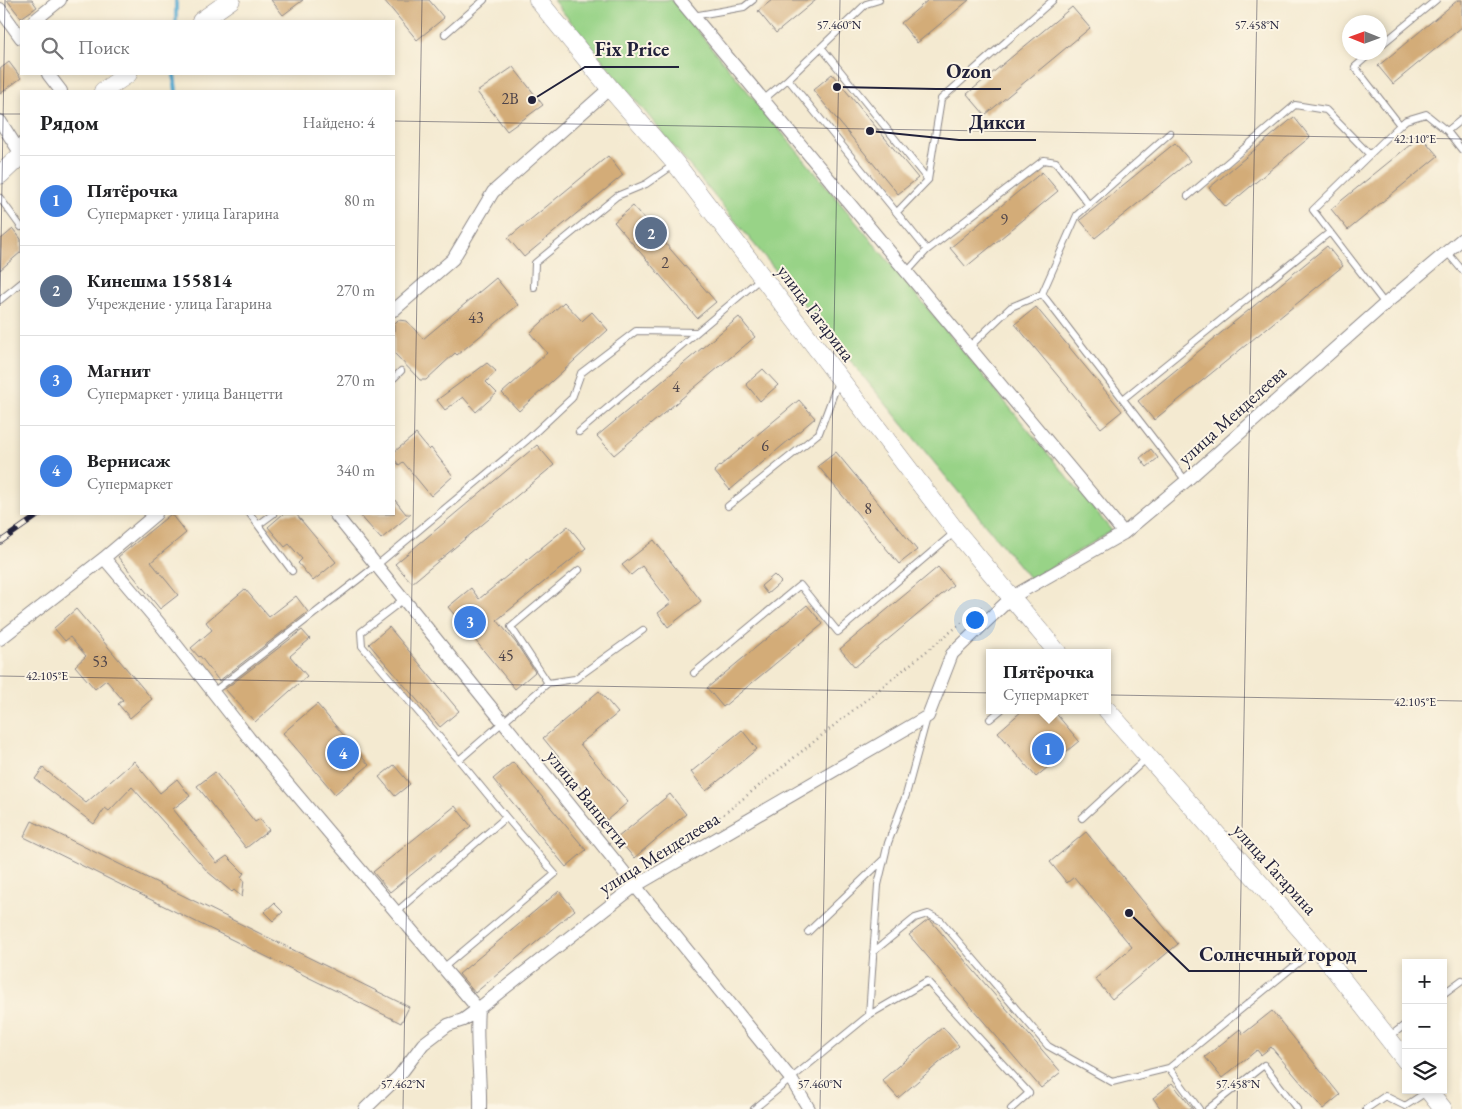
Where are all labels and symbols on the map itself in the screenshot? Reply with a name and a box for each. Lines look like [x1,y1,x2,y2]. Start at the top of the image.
north arrow [1342,15,1387,60]
text: 57.460°N [817,17,862,33]
text: 57.458°N [1235,17,1280,33]
callout: Fix Price [585,32,679,67]
text: Fix Price [595,36,669,62]
callout: Ozon [936,54,1001,89]
text: Ozon [946,58,992,84]
house number: 2В [501,88,519,109]
callout: Дикси [959,105,1036,140]
text: Дикси [969,109,1026,135]
text: 42.110°E [1394,131,1436,147]
house number: 9 [1000,209,1008,230]
pin: 2 [635,214,667,252]
house number: 2 [661,252,669,273]
street label: улица Гагарина [771,259,861,367]
house number: 43 [468,307,484,328]
street label: улица Менделеева [1172,359,1292,470]
house number: 4 [672,376,680,397]
house number: 6 [761,435,769,456]
house number: 8 [864,498,872,519]
pin: 3 [454,603,486,641]
your location [962,607,988,633]
house number: 45 [498,645,514,666]
house number: 53 [92,651,108,672]
text: 42.105°E [26,668,68,684]
text: 42.105°E [1394,694,1436,710]
pin: 1 [1032,730,1064,768]
pin: 4 [327,734,359,772]
street label: улица Ванцетти [541,745,635,853]
street label: улица Менделеева [594,806,724,900]
street label: улица Гагарина [1227,818,1323,920]
callout: Солнечный город [1189,936,1367,971]
text: Солнечный город [1199,941,1357,967]
text: 57.462°N [381,1076,426,1092]
text: 57.460°N [798,1076,843,1092]
text: 57.458°N [1216,1076,1261,1092]

